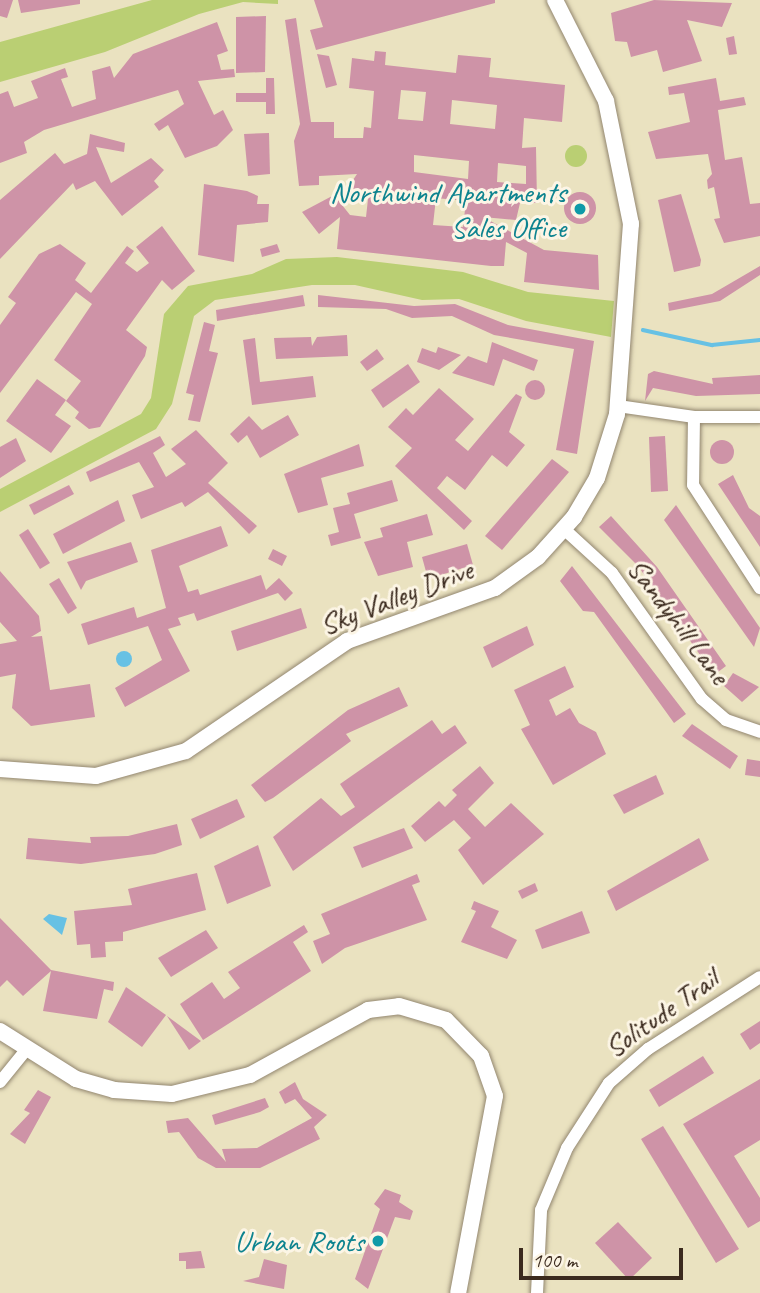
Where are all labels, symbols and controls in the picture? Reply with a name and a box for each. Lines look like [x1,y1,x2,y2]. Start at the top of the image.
place label: Northwind Apartments Sales Office [329,174,566,244]
marker: Northwind Apartments Sales Office [572,201,588,217]
street label: Sky Valley Drive [314,551,478,643]
street label: Sandyhill Lane [620,551,738,691]
street label: Solitude Trail [597,961,725,1065]
place label: Urban Roots [234,1223,364,1259]
marker: Urban Roots [370,1233,386,1249]
scale bar [522,1234,686,1278]
text: 100 m [532,1247,577,1273]

